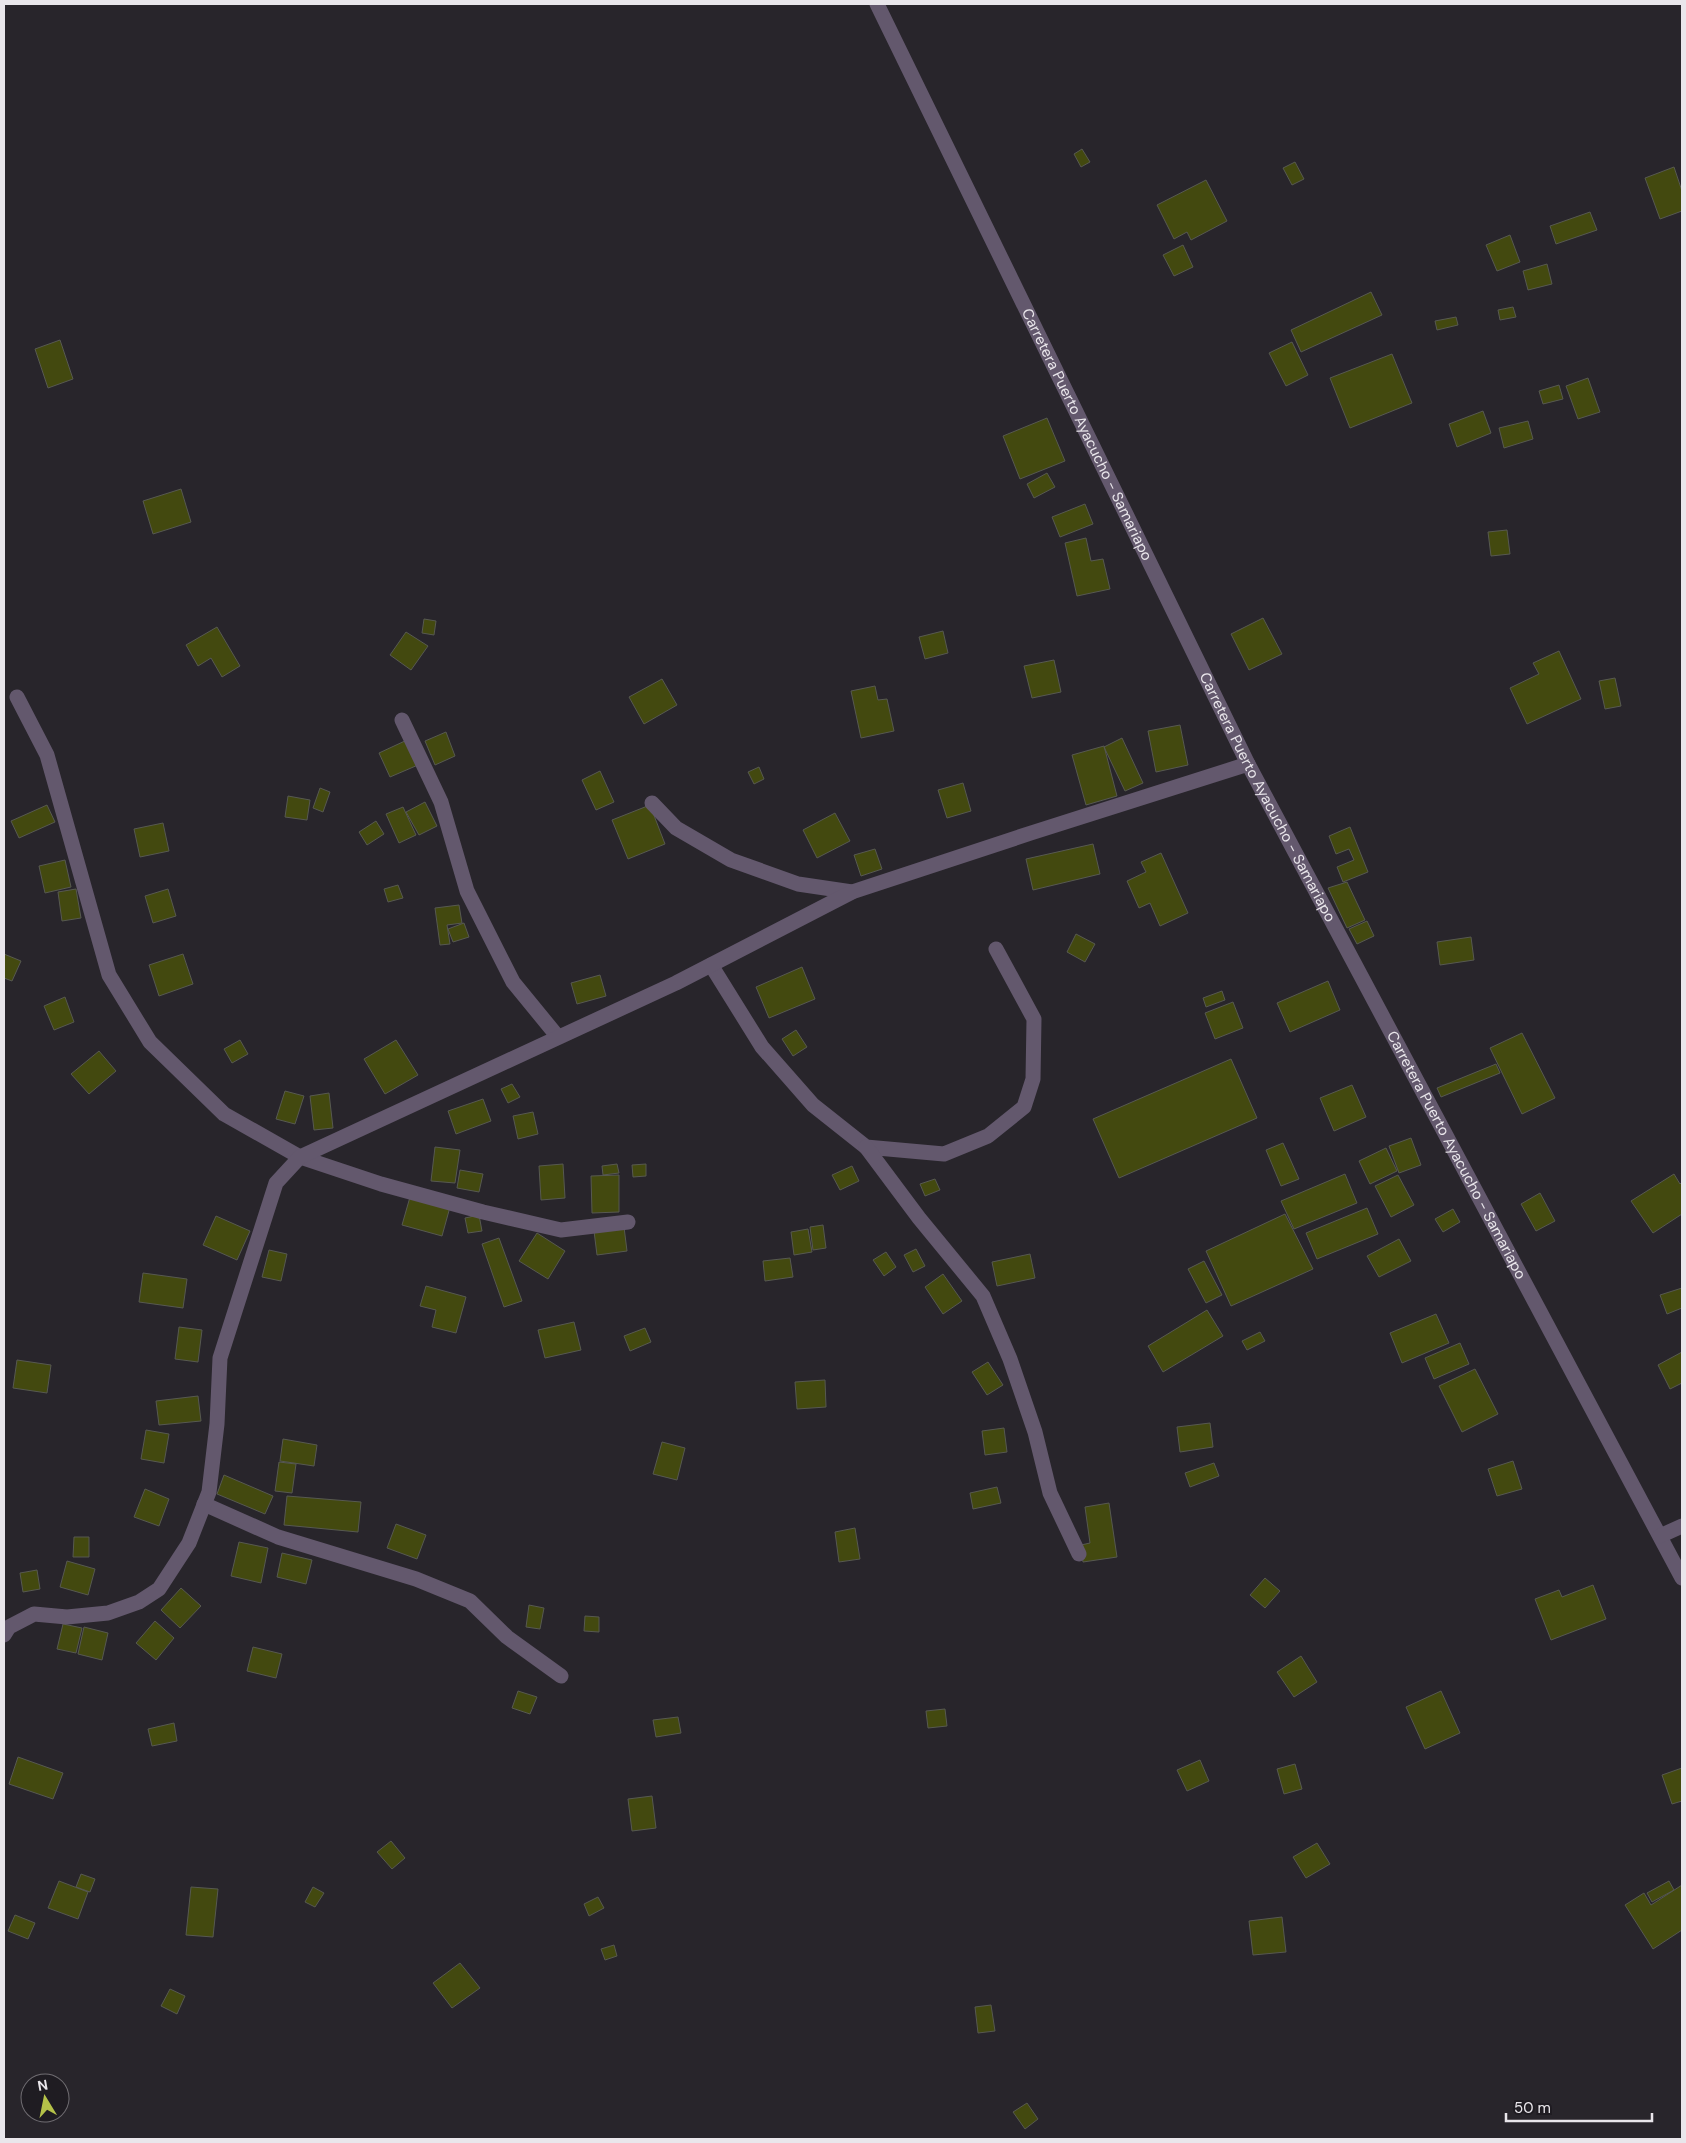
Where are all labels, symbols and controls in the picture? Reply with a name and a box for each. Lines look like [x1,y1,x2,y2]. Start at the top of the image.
street label: Carretera Puerto Ayacucho - Samariapo [1017,305,1157,564]
street label: Carretera Puerto Ayacucho - Samariapo [1195,669,1340,925]
street label: Carretera Puerto Ayacucho - Samariapo [1382,1028,1531,1283]
north arrow [20,2073,70,2123]
text: N [36,2075,49,2095]
scale bar [1506,2090,1652,2122]
text: 50 m [1514,2098,1551,2118]

